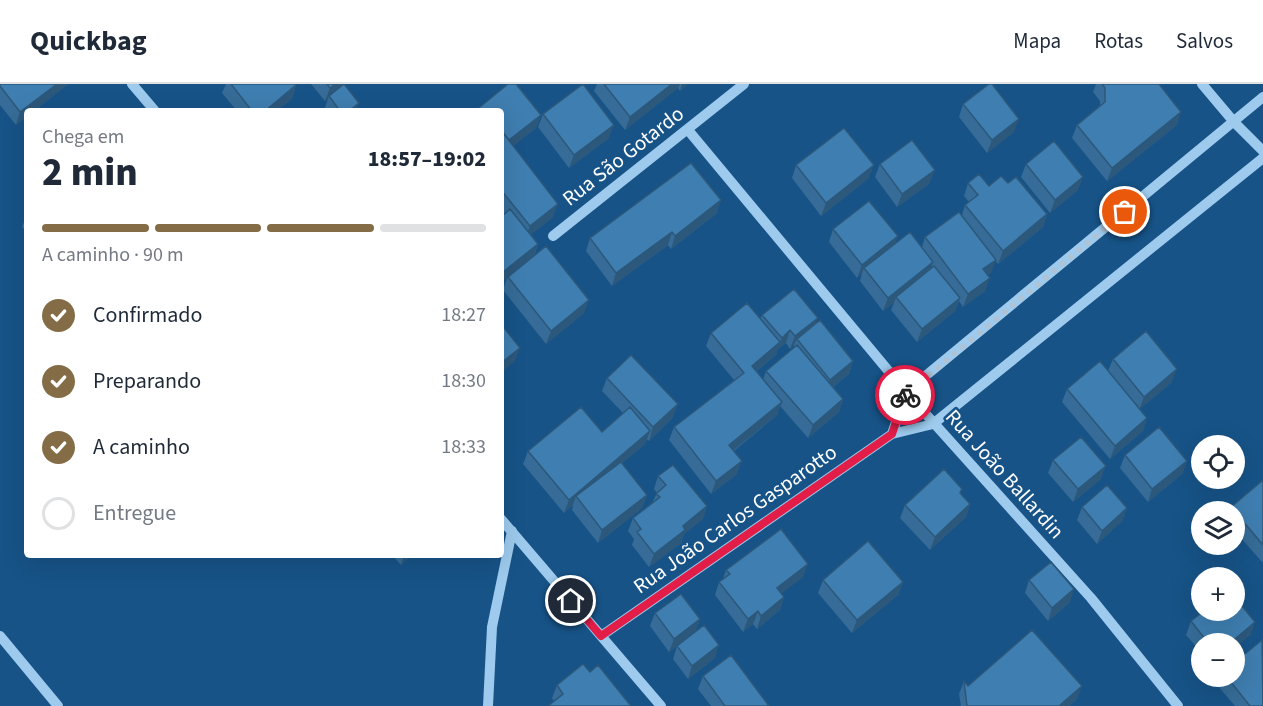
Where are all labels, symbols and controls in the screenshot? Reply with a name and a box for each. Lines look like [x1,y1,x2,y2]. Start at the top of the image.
text: Quickbag [30,21,147,61]
text: Mapa [1013,26,1061,56]
text: Rotas [1094,26,1143,56]
text: Salvos [1176,26,1233,56]
street label: Rua São Gotardo [556,99,690,213]
text: Chega em [42,123,124,151]
text: 18:57–19:02 [368,143,486,175]
text: 2 min [42,145,138,201]
pin [1099,186,1150,237]
icon: bag [1108,195,1141,228]
text: A caminho · 90 m [42,241,183,269]
icon: check [42,299,75,332]
text: Confirmado [93,299,202,331]
text: 18:27 [441,301,486,329]
icon: check [42,365,75,398]
text: Preparando [93,365,201,397]
courier [875,365,935,425]
text: 18:30 [441,367,486,395]
icon: bike [889,379,922,412]
street label: Rua João Ballardin [939,403,1071,545]
icon: check [42,431,75,464]
text: A caminho [93,431,190,463]
text: 18:33 [441,433,486,461]
map controls [1191,435,1245,687]
button: locate [1191,435,1245,489]
street label: Rua João Carlos Gasparotto [627,437,843,601]
text: Entregue [93,497,176,529]
button: layers [1191,501,1245,555]
button: + [1191,567,1245,621]
pin [545,575,596,626]
icon: home [554,584,587,617]
button: − [1191,633,1245,687]

